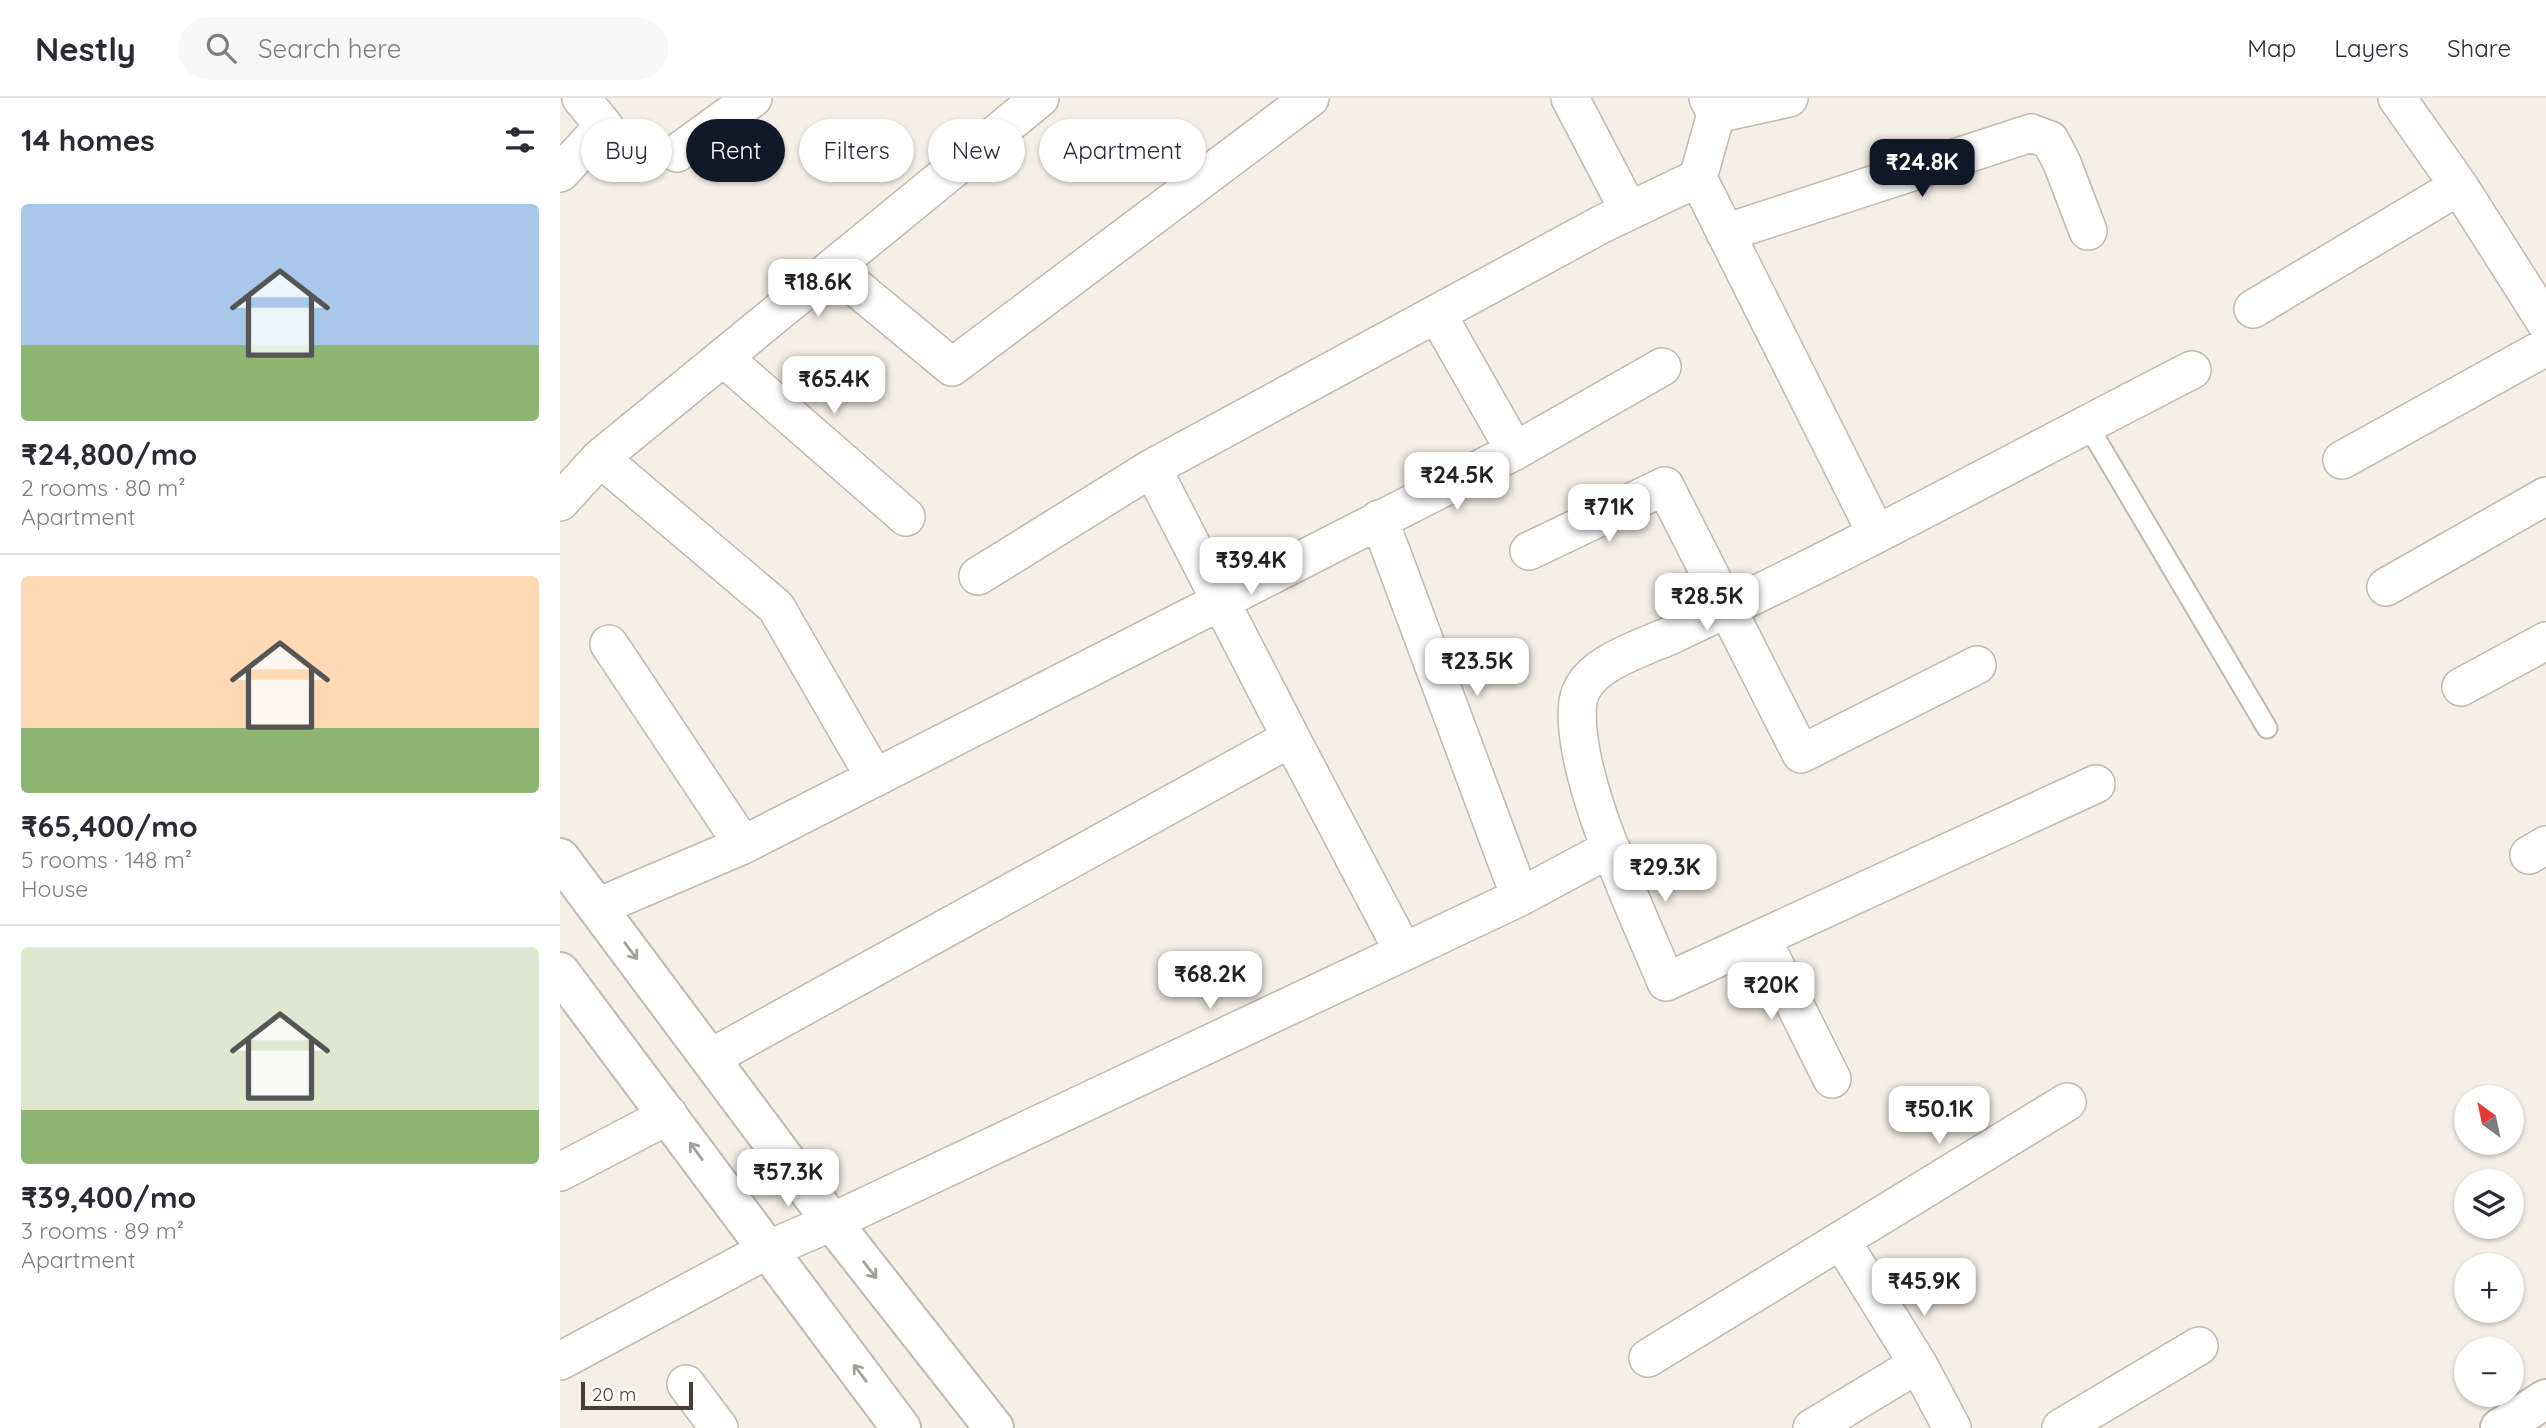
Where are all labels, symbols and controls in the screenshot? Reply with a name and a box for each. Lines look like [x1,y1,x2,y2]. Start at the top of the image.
search box [178,17,668,80]
text: Nestly [35,28,136,69]
icon: search [202,29,240,67]
text: Search here [258,32,401,65]
text: Map [2247,33,2296,63]
text: Layers [2334,33,2409,63]
text: Share [2447,33,2511,63]
chip: Buy [581,119,672,182]
chip: Rent [686,119,785,182]
chip: Filters [799,119,914,182]
chip: New [928,119,1025,182]
chip: Apartment [1039,119,1206,182]
text: 14 homes [21,121,155,159]
icon: filters [501,121,539,159]
pin: ₹24.8K [1865,140,1979,199]
text: ₹24.8K [1886,147,1958,176]
icon: home [217,250,343,376]
pin: ₹18.6K [761,260,875,319]
text: ₹18.6K [784,267,852,296]
pin: ₹65.4K [777,356,891,416]
text: ₹65.4K [798,364,870,393]
text: ₹24,800/mo [21,435,197,473]
pin: ₹24.5K [1400,452,1514,512]
text: ₹24.5K [1420,460,1494,489]
text: 2 rooms · 80 m² [21,473,186,502]
pin: ₹71K [1568,484,1650,544]
text: ₹71K [1584,492,1634,521]
text: Apartment [21,502,135,531]
pin: ₹39.4K [1194,538,1308,597]
text: ₹39.4K [1216,545,1286,574]
pin: ₹28.5K [1650,574,1764,633]
text: ₹28.5K [1671,581,1743,610]
icon: home [217,622,343,748]
pin: ₹23.5K [1420,638,1534,698]
text: ₹23.5K [1441,646,1513,675]
text: ₹65,400/mo [21,807,198,845]
pin: ₹29.3K [1608,844,1722,904]
text: 5 rooms · 148 m² [21,845,192,874]
text: ₹29.3K [1629,852,1701,881]
text: House [21,874,88,903]
one-way arrow [624,941,638,960]
pin: ₹68.2K [1153,951,1267,1011]
text: ₹68.2K [1174,959,1246,988]
pin: ₹20K [1730,962,1812,1022]
text: ₹20K [1744,970,1799,999]
icon: home [217,993,343,1119]
north arrow [2454,1085,2524,1155]
map controls [2454,1085,2524,1407]
pin: ₹50.1K [1882,1086,1996,1146]
text: ₹50.1K [1905,1094,1973,1123]
one-way arrow [688,1142,703,1161]
pin: ₹57.3K [731,1150,845,1209]
text: ₹57.3K [753,1157,823,1186]
button: layers [2454,1169,2524,1239]
text: ₹39,400/mo [21,1178,196,1216]
text: 3 rooms · 89 m² [21,1216,184,1245]
text: Apartment [21,1245,135,1274]
button: + [2454,1253,2524,1323]
pin: ₹45.9K [1867,1258,1981,1318]
one-way arrow [863,1260,878,1279]
text: ₹45.9K [1888,1266,1960,1295]
button: − [2454,1337,2524,1407]
one-way arrow [853,1364,868,1383]
scale bar [581,1379,693,1411]
text: 20 m [592,1382,636,1406]

